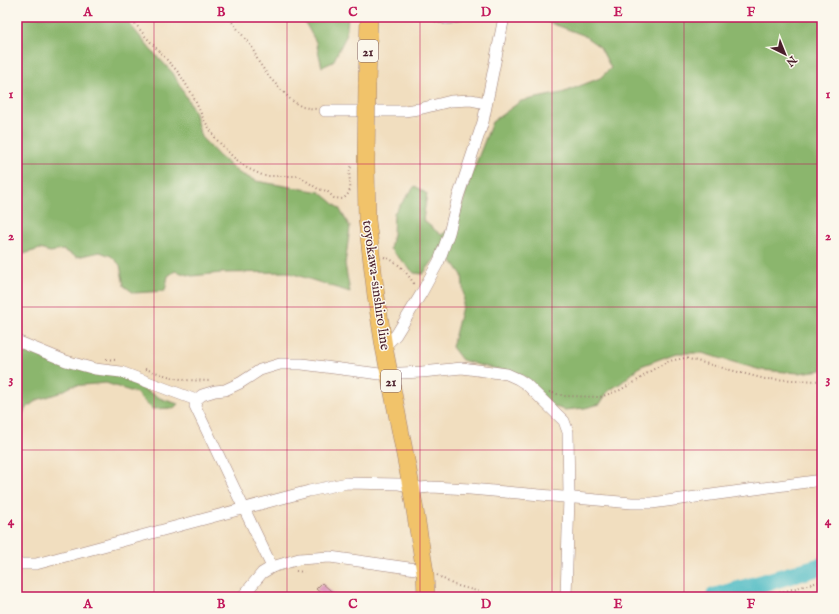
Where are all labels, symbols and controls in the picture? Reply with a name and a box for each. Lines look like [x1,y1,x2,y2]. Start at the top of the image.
text: A [83,4,94,21]
text: B [217,4,226,21]
text: C [348,4,358,21]
text: D [481,4,492,21]
text: E [613,4,623,21]
text: F [747,4,756,21]
north arrow [765,34,805,74]
road number: 21 [358,40,378,62]
text: N [783,52,800,69]
text: 1 [9,86,14,103]
text: 1 [826,86,831,103]
street label: toyokawa-sinshiro line [358,219,394,352]
text: 2 [8,228,14,245]
text: 2 [825,228,831,245]
road number: 21 [381,370,401,392]
text: 3 [9,371,14,388]
text: 3 [826,371,831,388]
text: 4 [8,513,15,530]
text: 4 [825,513,832,530]
text: A [83,596,94,613]
text: B [217,596,226,613]
text: C [348,596,358,613]
text: D [481,596,492,613]
text: E [613,596,623,613]
text: F [747,596,756,613]

